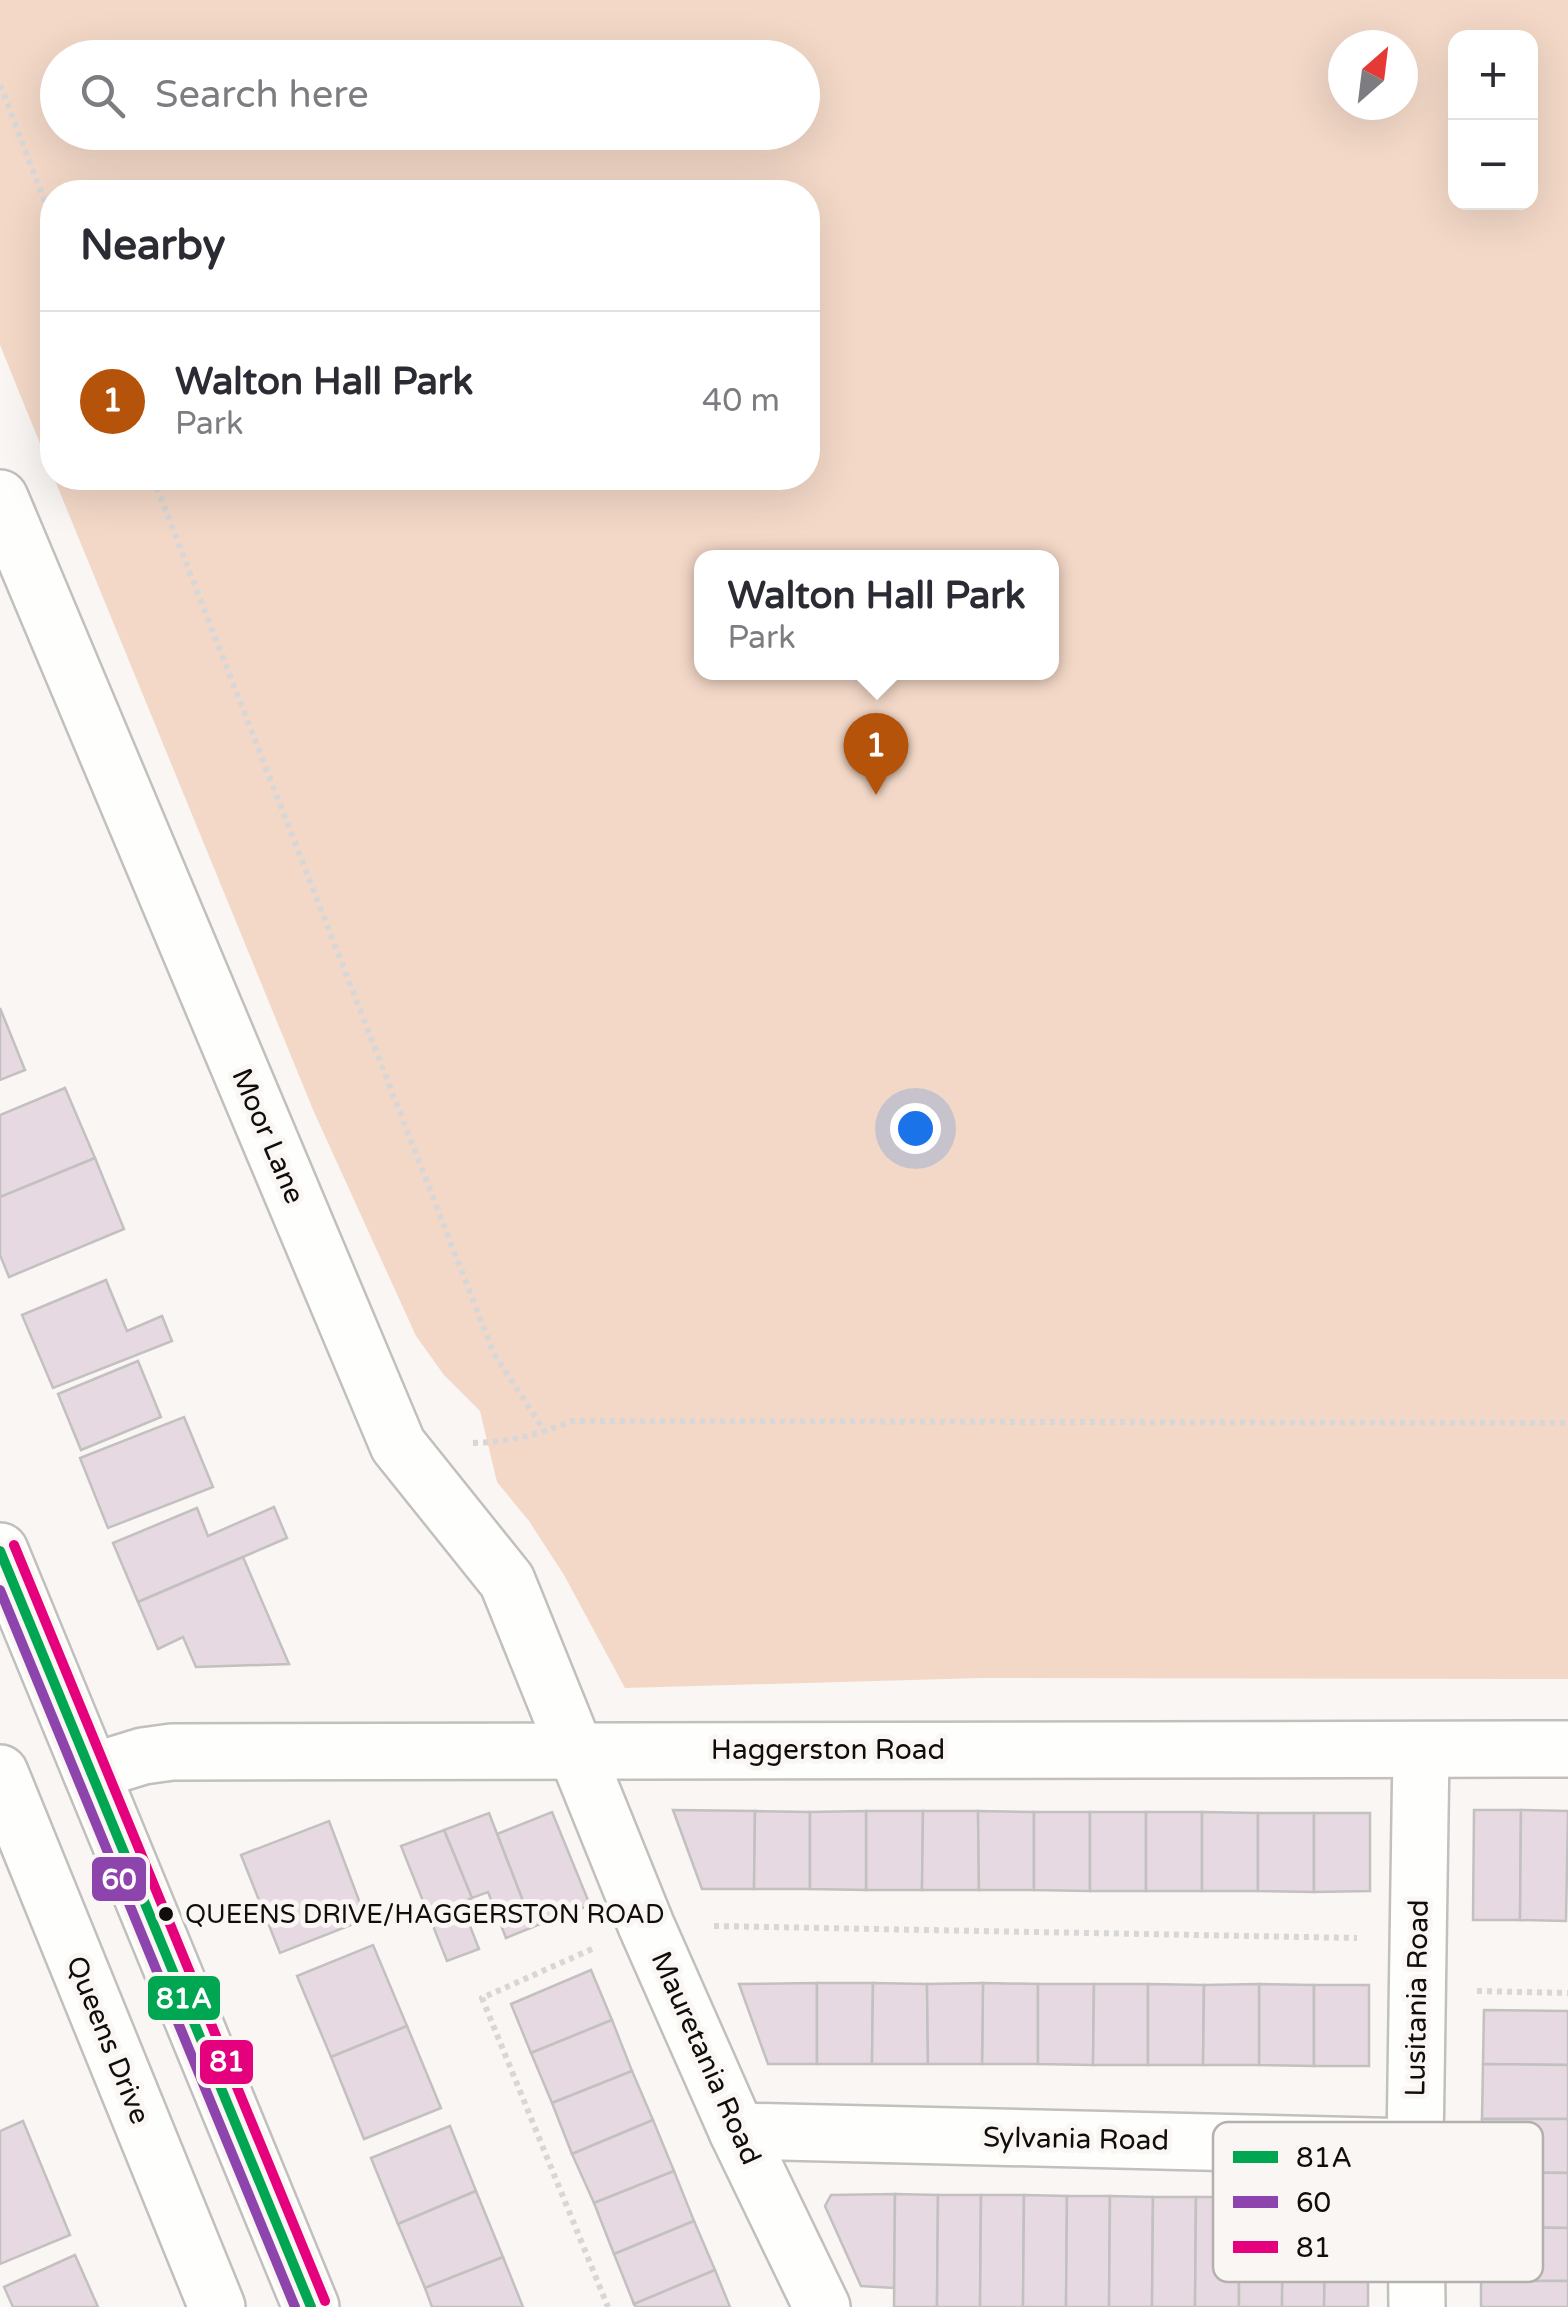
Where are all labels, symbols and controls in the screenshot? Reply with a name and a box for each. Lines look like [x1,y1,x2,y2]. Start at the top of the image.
north arrow [1328,30,1418,120]
map controls [1448,30,1538,210]
button: + [1448,30,1538,120]
search box [40,40,820,150]
icon: search [75,68,130,123]
text: Search here [155,72,369,118]
button: − [1448,120,1538,210]
text: Nearby [80,220,225,271]
text: Walton Hall Park [175,359,473,405]
text: 1 [102,382,123,420]
text: 40 m [702,382,780,420]
text: Park [175,405,243,443]
popup [694,550,1059,680]
text: Walton Hall Park [727,573,1026,619]
text: Park [727,619,796,657]
pin: 1 [844,712,908,795]
street label: Moor Lane [224,1063,312,1209]
your location [890,1103,941,1154]
street label: Haggerston Road [711,1733,945,1767]
line badge: 60 [90,1855,148,1903]
text: 60 [101,1863,137,1897]
place label: QUEENS DRIVE/HAGGERSTON ROAD [185,1899,665,1930]
street label: Lusitania Road [1398,1899,1436,2097]
marker: QUEENS DRIVE/HAGGERSTON ROAD [156,1904,176,1924]
street label: Mauretania Road [644,1946,768,2170]
street label: Queens Drive [59,1951,157,2129]
line badge: 81A [146,1974,222,2022]
text: 81A [156,1982,212,2016]
line badge: 81 [198,2038,255,2086]
text: 81 [209,2045,245,2079]
street label: Sylvania Road [983,2120,1169,2158]
legend [1213,2122,1543,2282]
text: 81A [1296,2141,1352,2175]
text: 60 [1296,2186,1331,2220]
text: 81 [1296,2231,1331,2265]

